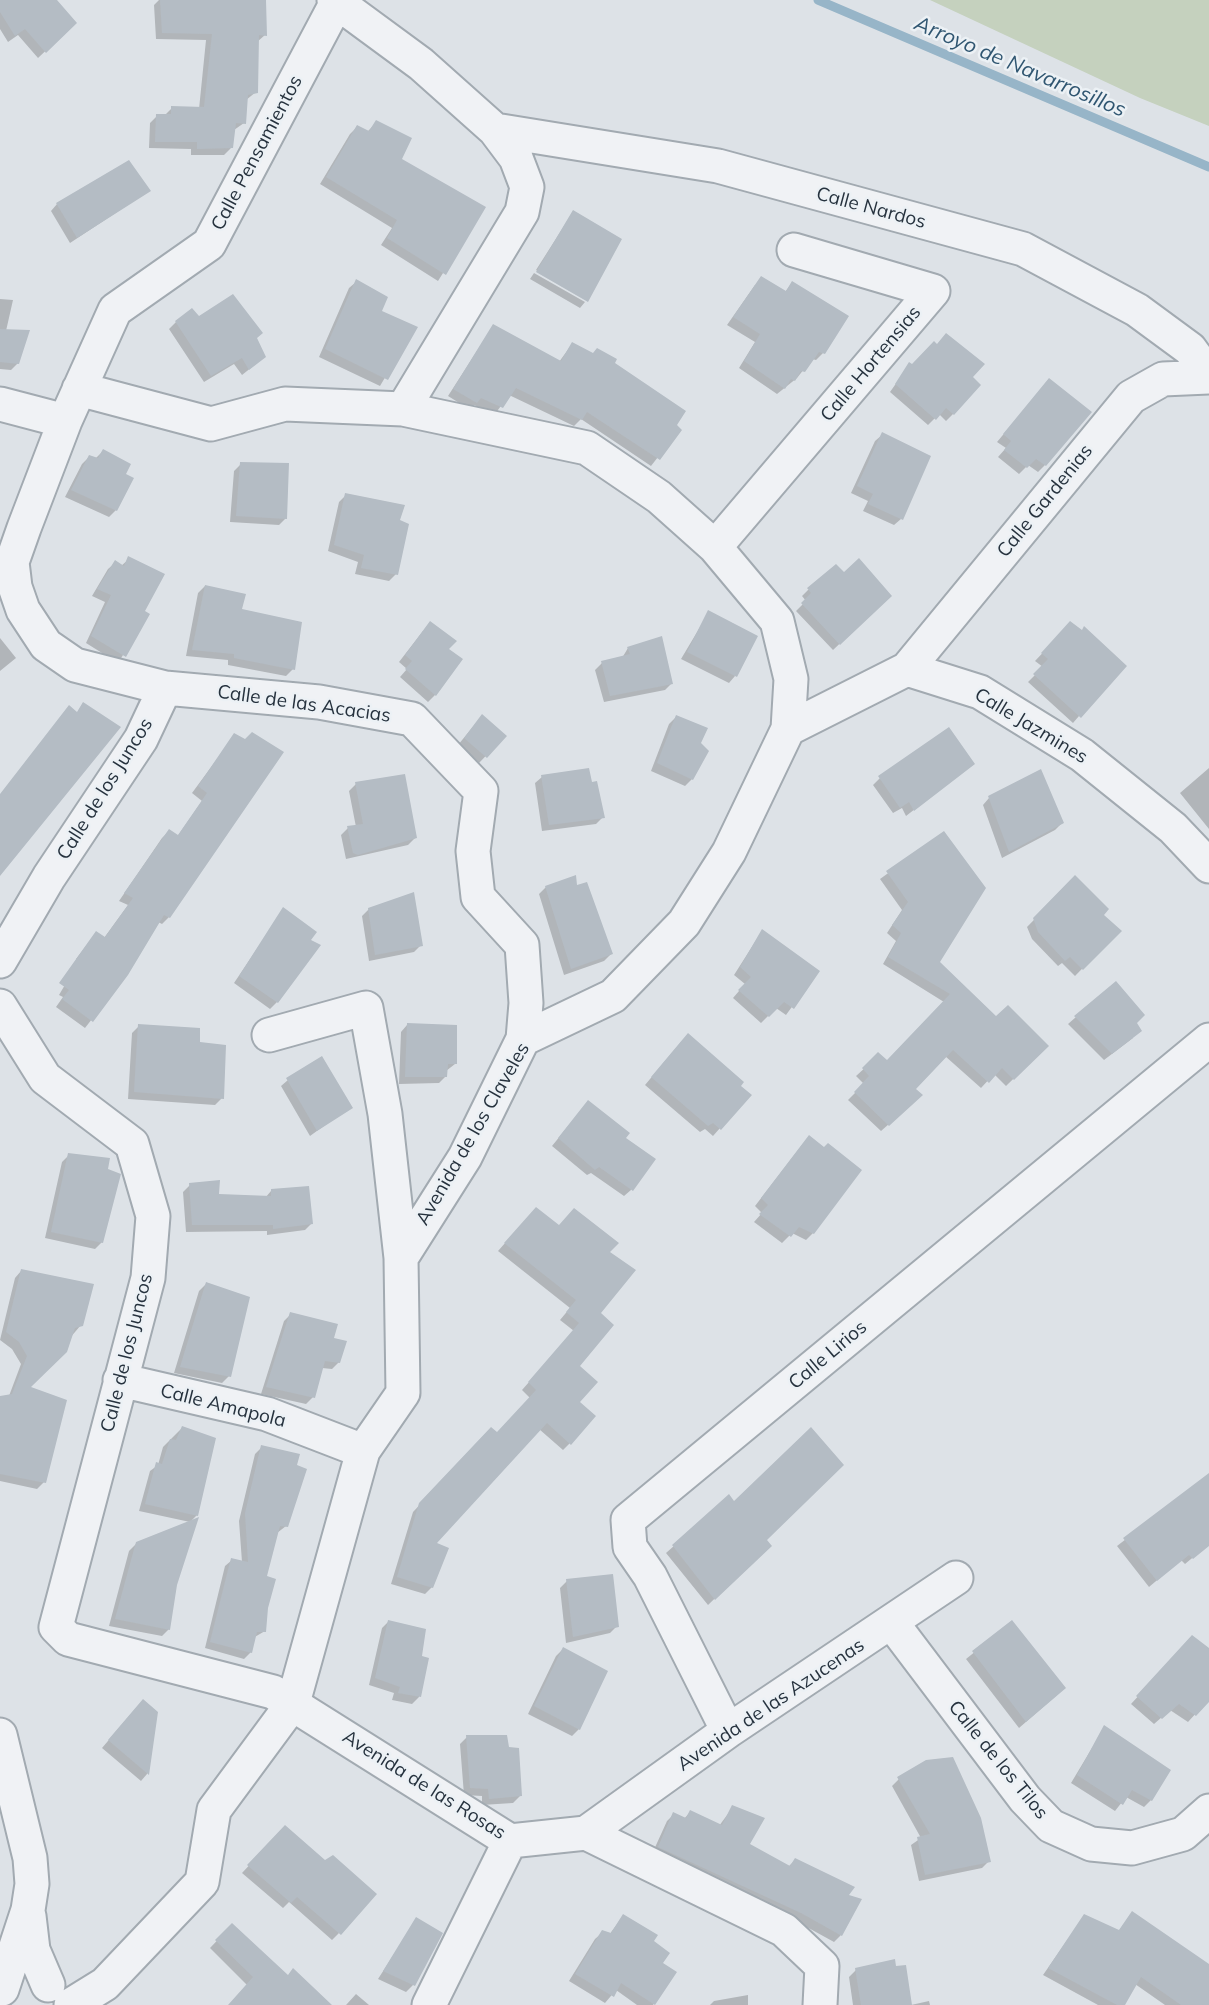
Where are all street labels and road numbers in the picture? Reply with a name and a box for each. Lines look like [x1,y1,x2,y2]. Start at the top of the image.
street label: Calle Pensamientos [207,72,307,234]
street label: Calle Nardos [814,182,928,234]
street label: Calle Hortensias [816,302,926,426]
street label: Calle Gardenias [992,440,1098,562]
street label: Calle de las Acacias [216,681,392,727]
street label: Calle Jazmines [970,683,1092,769]
street label: Calle de los Juncos [52,714,158,864]
street label: Avenida de los Claveles [411,1039,535,1229]
street label: Calle de los Juncos [96,1271,158,1435]
street label: Calle Lirios [784,1316,872,1394]
street label: Calle Amapola [158,1379,288,1433]
street label: Avenida de las Azucenas [673,1634,869,1776]
street label: Calle de los Tilos [943,1696,1053,1824]
street label: Avenida de las Rosas [338,1725,510,1845]

